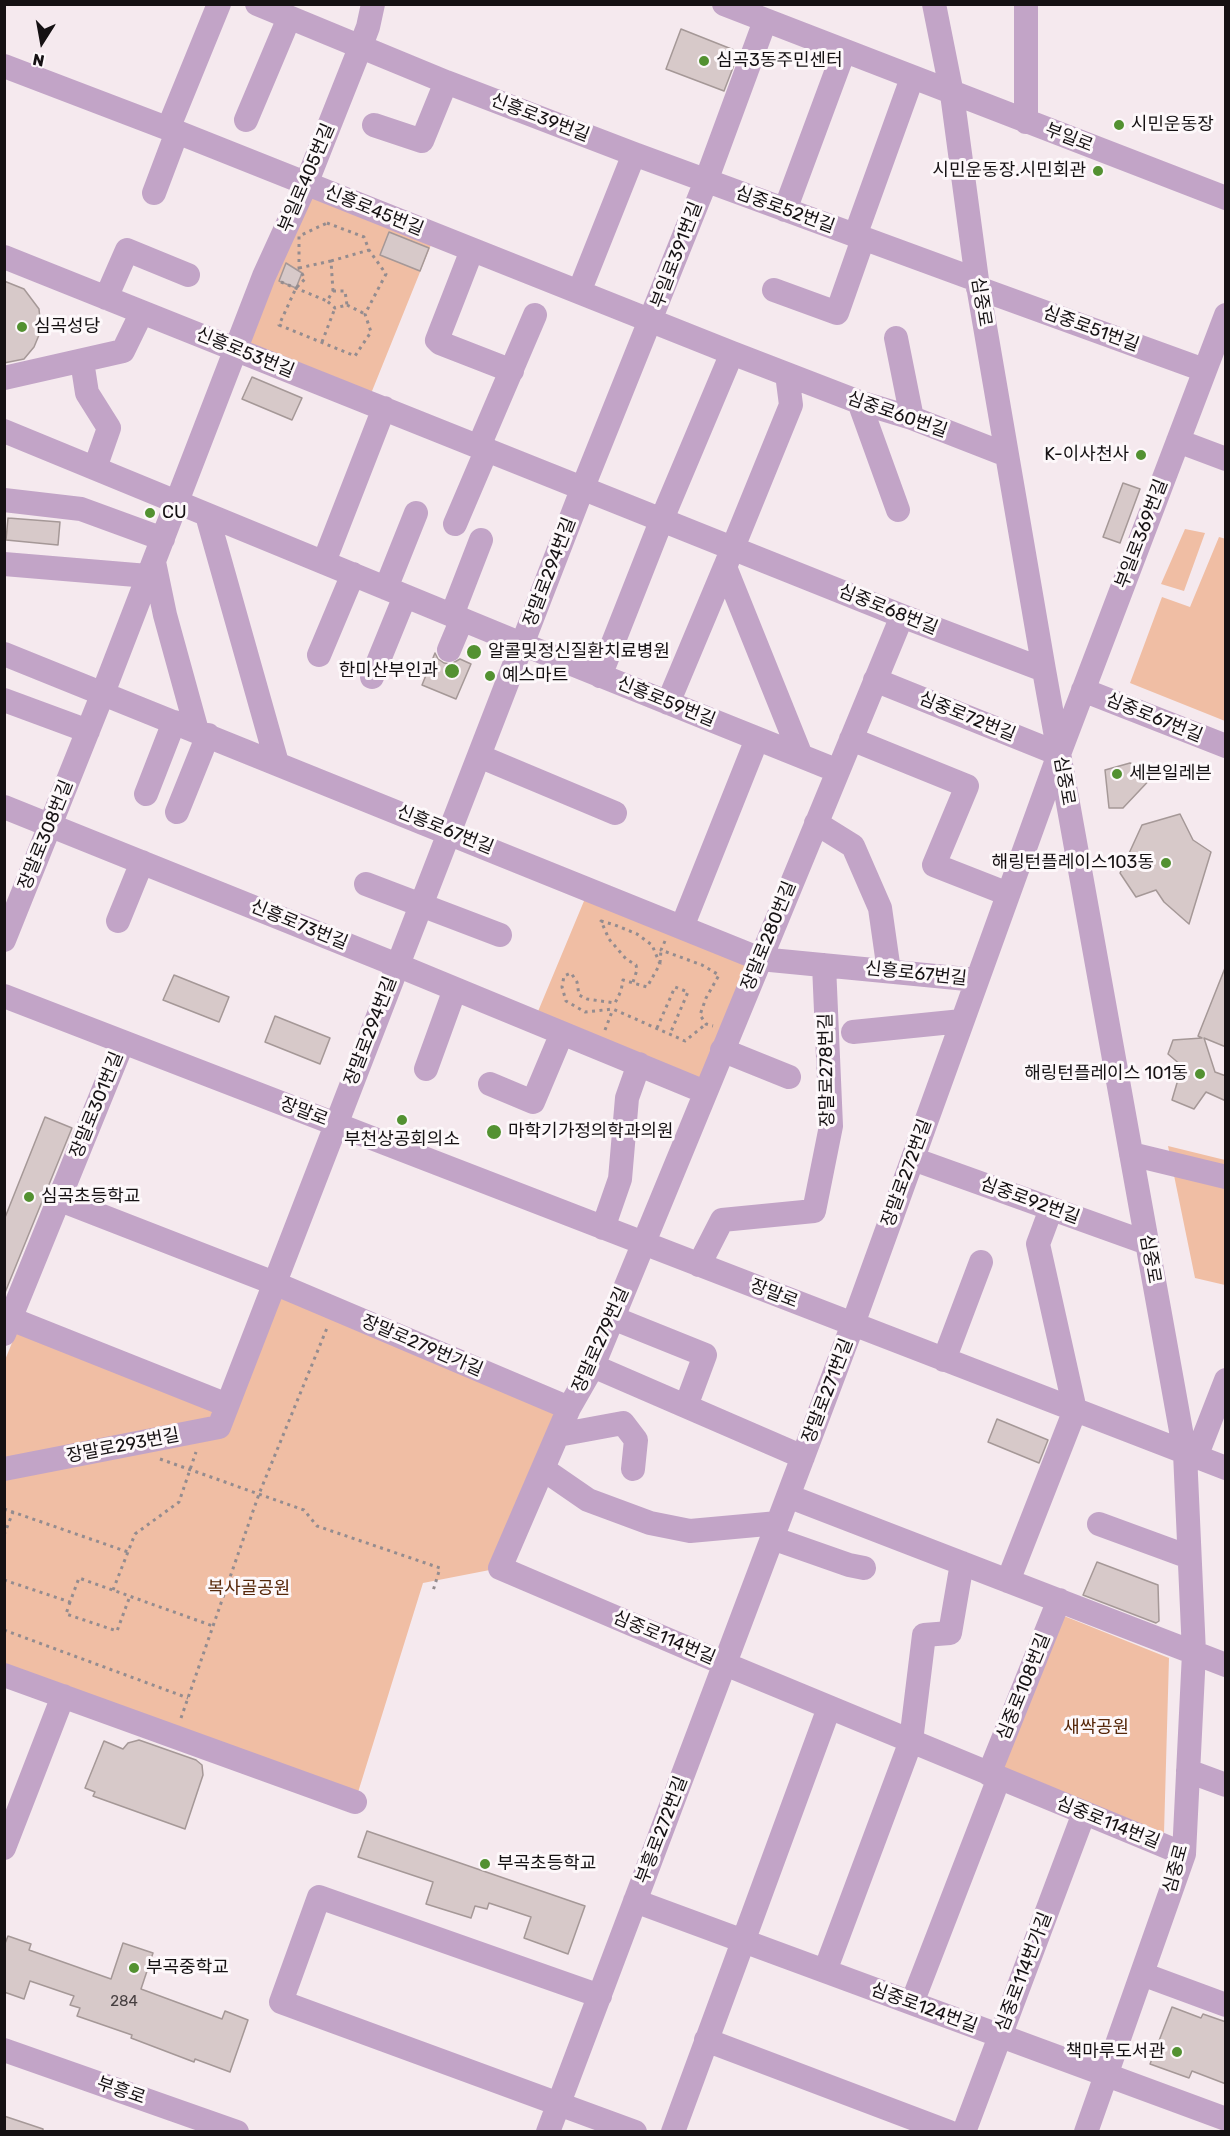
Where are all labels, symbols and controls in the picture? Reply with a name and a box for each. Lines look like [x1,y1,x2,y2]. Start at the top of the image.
north arrow [12,12,72,72]
text: N [31,50,46,71]
place label: 심곡3동주민센터 [716,50,843,72]
marker: 심곡3동주민센터 [697,54,711,68]
street label: 신흥로39번길 [487,89,593,147]
place label: 시민운동장 [1131,114,1214,136]
marker: 시민운동장 [1112,118,1126,132]
street label: 부일로 [1042,119,1096,157]
street label: 부일로405번길 [274,120,340,236]
place label: 시민운동장.시민회관 [932,160,1086,182]
marker: 시민운동장.시민회관 [1091,164,1105,178]
street label: 신흥로45번길 [321,181,427,241]
street label: 심중로52번길 [732,182,838,238]
street label: 부일로391번길 [647,199,707,311]
street label: 심중로 [966,276,996,328]
street label: 심중로51번길 [1040,302,1142,356]
place label: 심곡성당 [34,316,100,338]
marker: 심곡성당 [15,320,29,334]
street label: 신흥로53번길 [193,323,297,383]
street label: 심중로60번길 [844,388,950,442]
place label: K-이사천사 [1044,444,1129,466]
marker: K-이사천사 [1134,448,1148,462]
street label: 부일로369번길 [1111,476,1173,592]
place label: CU [162,502,187,524]
marker: CU [143,506,157,520]
street label: 장말로294번길 [519,514,581,630]
street label: 심중로68번길 [835,580,941,640]
place label: 알콜및정신질환치료병원 [488,641,670,663]
marker: 알콜및정신질환치료병원 [465,643,483,661]
place label: 한미산부인과 [339,660,438,682]
marker: 한미산부인과 [443,662,461,680]
place label: 예스마트 [502,665,568,687]
marker: 예스마트 [483,669,497,683]
street label: 신흥로59번길 [614,672,718,732]
street label: 심중로72번길 [915,688,1019,746]
street label: 심중로67번길 [1103,689,1205,747]
street label: 심중로 [1049,755,1079,807]
place label: 세븐일레븐 [1129,763,1212,785]
marker: 세븐일레븐 [1110,767,1124,781]
street label: 장말로308번길 [14,777,78,893]
street label: 신흥로67번길 [394,801,496,859]
place label: 해링턴플레이스103동 [992,852,1154,874]
marker: 해링턴플레이스103동 [1159,856,1173,870]
street label: 장말로280번길 [737,878,801,994]
street label: 신흥로73번길 [247,896,351,954]
street label: 신흥로67번길 [864,958,968,990]
street label: 장말로294번길 [340,973,402,1089]
street label: 장말로278번길 [815,1013,839,1127]
street label: 장말로301번길 [66,1049,128,1161]
place label: 해링턴플레이스 101동 [1024,1063,1188,1085]
marker: 해링턴플레이스 101동 [1193,1067,1207,1081]
street label: 장말로 [277,1093,331,1131]
marker: 부천상공회의소 [395,1113,409,1127]
street label: 장말로272번길 [877,1116,937,1230]
place label: 마학기가정의학과의원 [508,1121,674,1143]
marker: 마학기가정의학과의원 [485,1123,503,1141]
place label: 부천상공회의소 [344,1129,460,1151]
street label: 심중로92번길 [977,1173,1083,1229]
place label: 심곡초등학교 [41,1186,140,1208]
marker: 심곡초등학교 [22,1190,36,1204]
street label: 심중로 [1135,1233,1165,1285]
street label: 장말로 [747,1275,801,1313]
street label: 장말로279번길 [568,1284,634,1396]
street label: 장말로279번가길 [358,1311,486,1381]
street label: 장말로271번길 [798,1336,858,1446]
street label: 장말로293번길 [65,1424,181,1468]
park label: 복사골공원 [208,1578,290,1600]
street label: 심중로114번길 [609,1607,719,1669]
street label: 심중로108번길 [993,1630,1055,1744]
park label: 새싹공원 [1063,1717,1129,1739]
street label: 부흥로272번길 [632,1773,692,1887]
street label: 심중로114번길 [1053,1792,1163,1854]
street label: 심중로 [1159,1842,1193,1896]
place label: 부곡초등학교 [497,1853,596,1875]
marker: 부곡초등학교 [478,1857,492,1871]
street label: 심중로114번가길 [991,1909,1057,2035]
place label: 부곡중학교 [146,1957,229,1979]
marker: 부곡중학교 [127,1961,141,1975]
street label: 심중로124번길 [868,1979,980,2037]
house number: 284 [110,1993,138,2011]
place label: 책마루도서관 [1066,2041,1165,2063]
marker: 책마루도서관 [1170,2045,1184,2059]
street label: 부흥로 [94,2073,148,2109]

